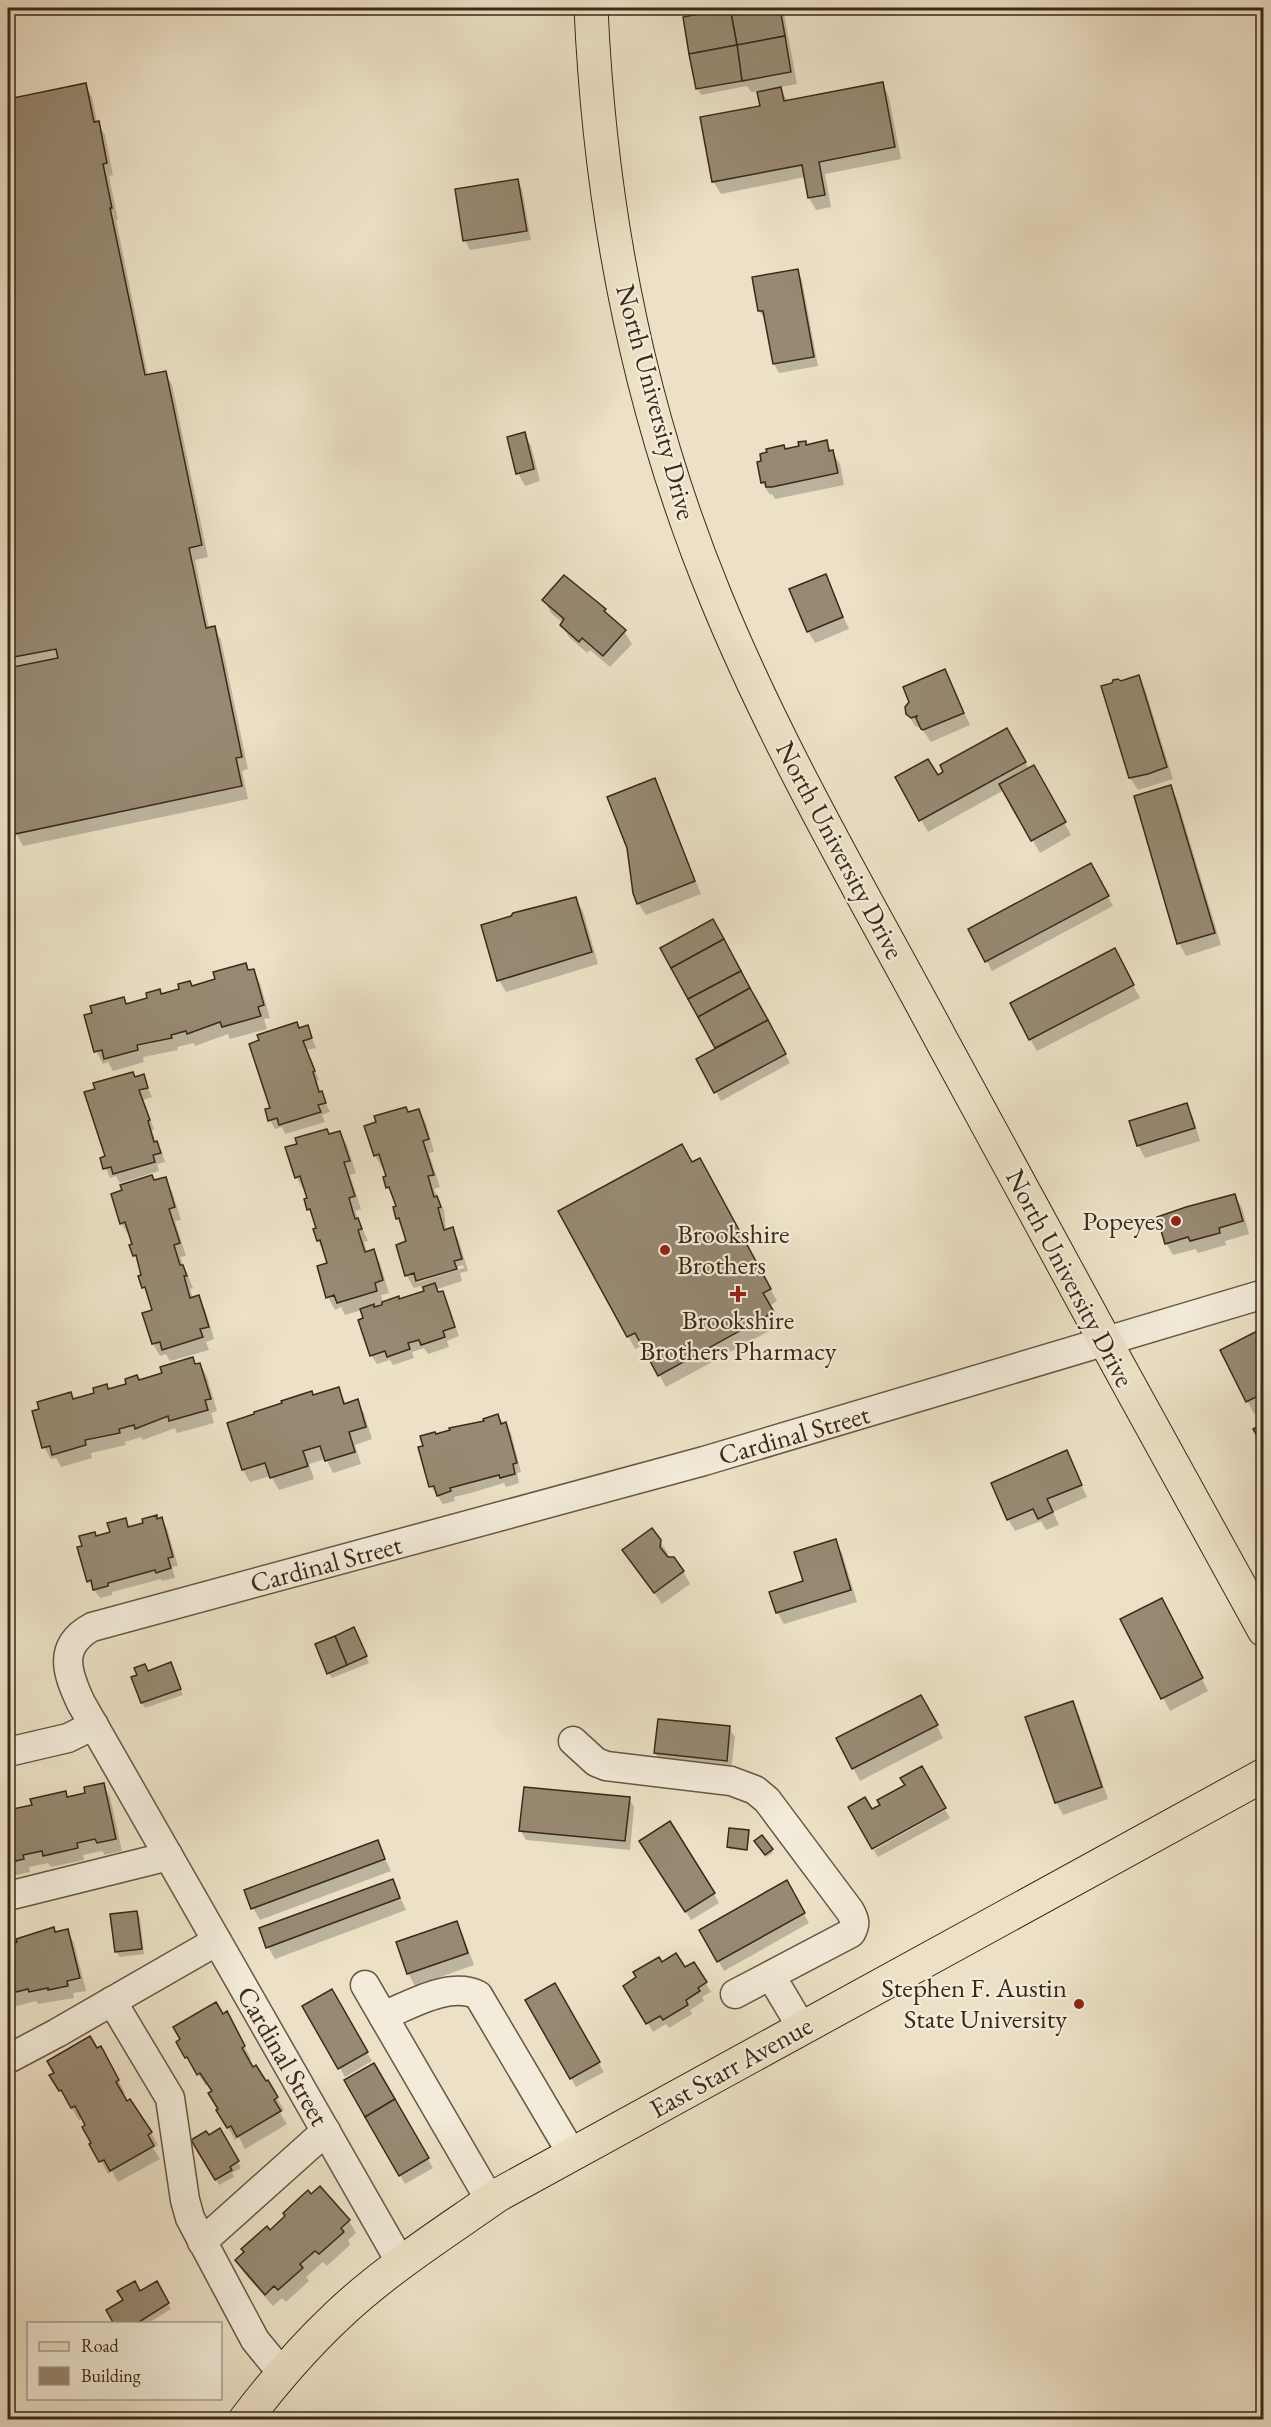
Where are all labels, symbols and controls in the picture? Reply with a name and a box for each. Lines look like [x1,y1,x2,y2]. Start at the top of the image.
street label: North University Drive [608,281,705,523]
street label: North University Drive [768,735,913,965]
street label: North University Drive [998,1163,1143,1393]
place label: Popeyes [1082,1203,1164,1238]
marker: Popeyes [1169,1214,1183,1228]
place label: Brookshire Brothers [677,1216,790,1282]
marker: Brookshire Brothers [658,1243,672,1257]
marker: Brookshire Brothers Pharmacy [731,1287,745,1301]
place label: Brookshire Brothers Pharmacy [640,1302,837,1368]
street label: Cardinal Street [714,1396,874,1473]
street label: Cardinal Street [246,1526,406,1601]
place label: Stephen F. Austin State University [881,1970,1067,2036]
street label: Cardinal Street [229,1980,338,2132]
marker: Stephen F. Austin State University [1072,1997,1086,2011]
street label: East Starr Avenue [643,2007,818,2126]
legend [27,2322,222,2400]
text: Road [81,2334,120,2357]
text: Building [81,2364,141,2387]

